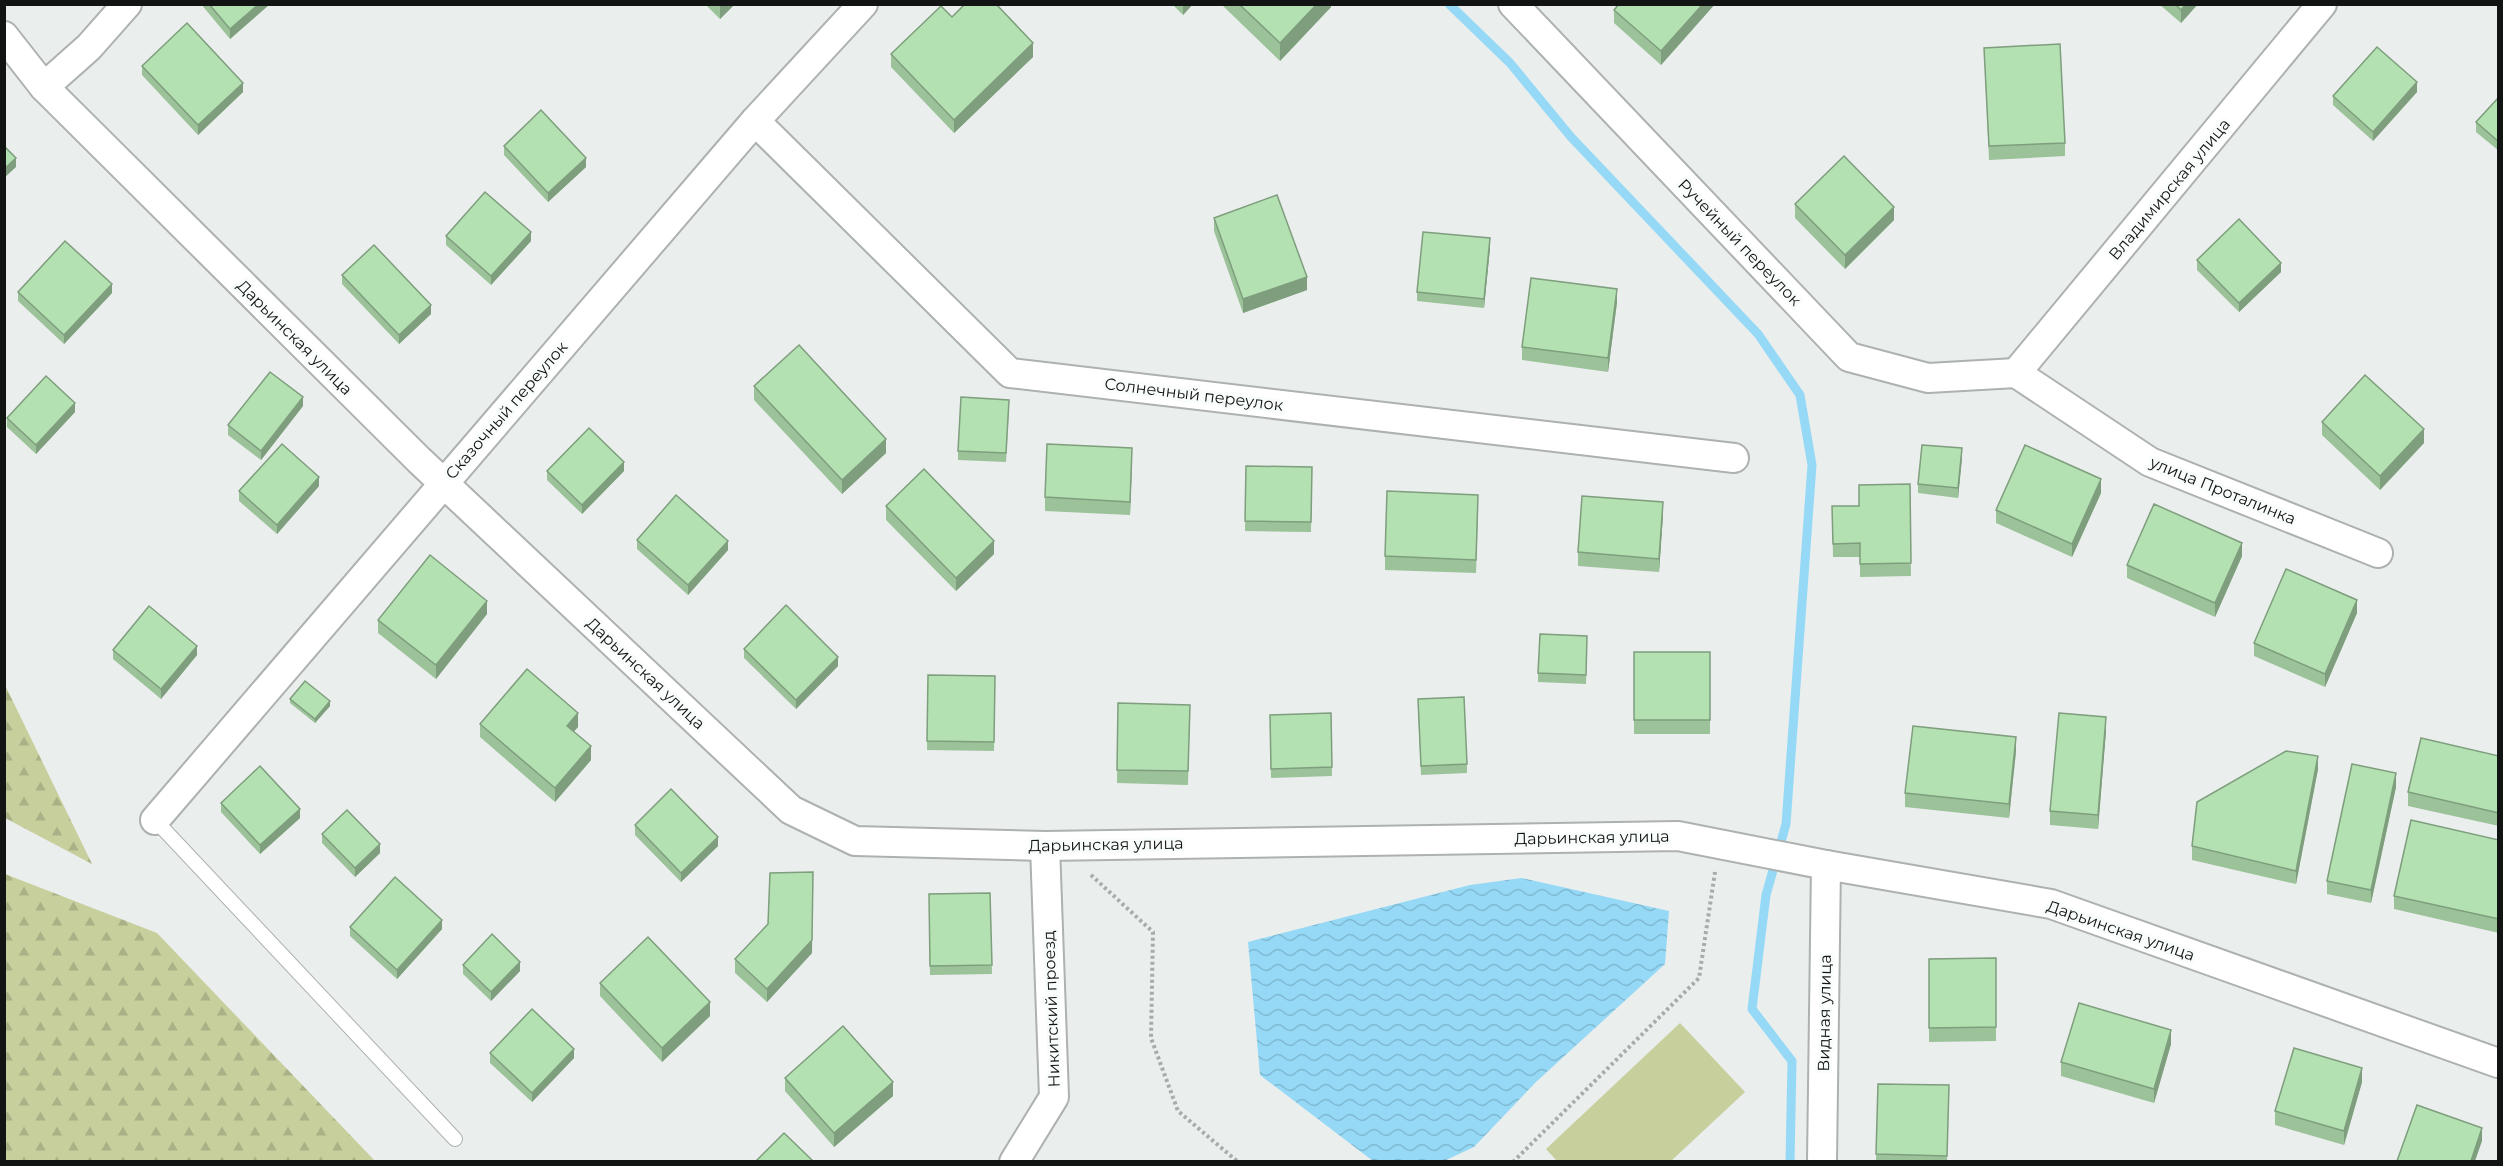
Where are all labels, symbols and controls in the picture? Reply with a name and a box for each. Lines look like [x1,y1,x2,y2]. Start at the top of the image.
street label: Владимирская улица [2105,115,2234,264]
street label: Ручейный переулок [1674,175,1806,310]
street label: Дарьинская улица [233,276,356,399]
street label: Сказочный переулок [441,337,572,483]
street label: Солнечный переулок [1104,374,1285,415]
street label: улица Проталинка [2146,452,2298,528]
street label: Дарьинская улица [582,614,709,733]
street label: Дарьинская улица [1514,827,1670,848]
street label: Дарьинская улица [1028,834,1184,855]
street label: Дарьинская улица [2044,896,2197,965]
street label: Никитский проезд [1039,930,1064,1088]
street label: Видная улица [1814,954,1835,1072]

